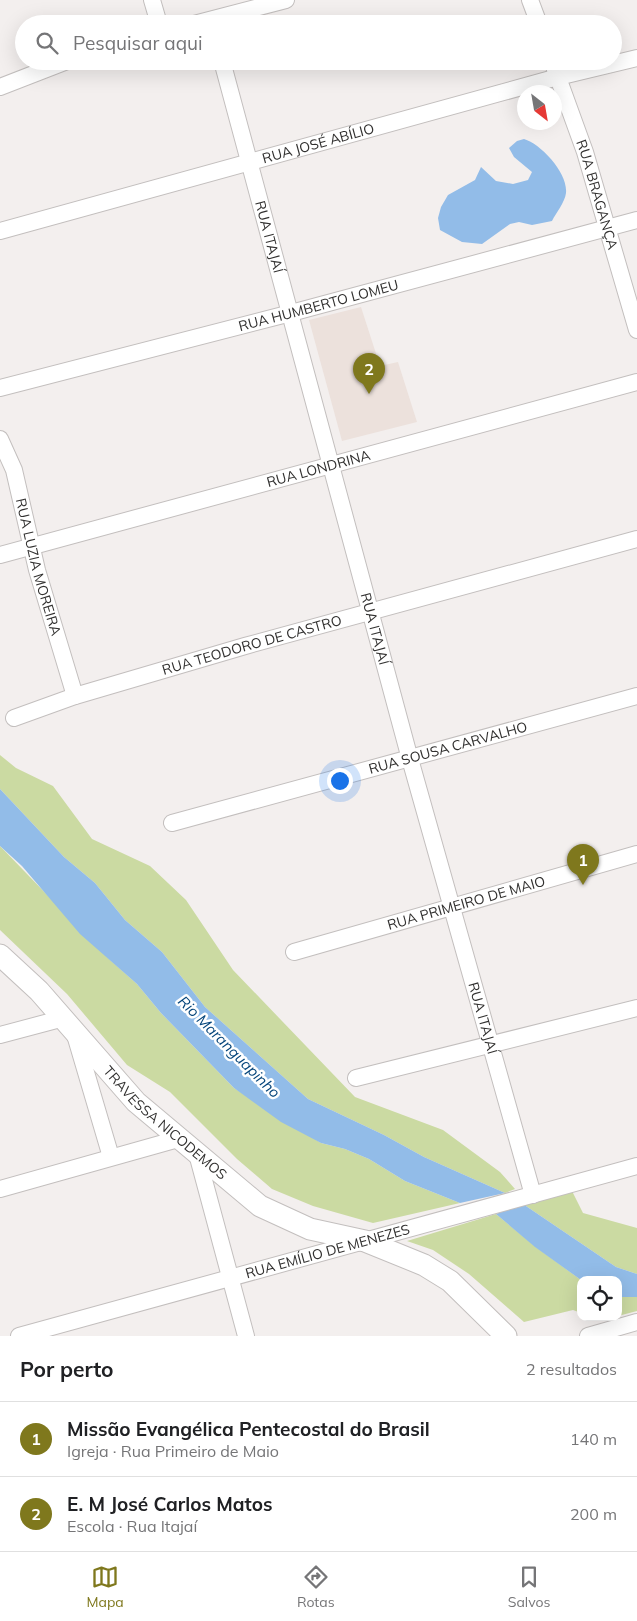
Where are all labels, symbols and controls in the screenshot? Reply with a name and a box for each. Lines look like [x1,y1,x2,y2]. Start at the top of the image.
search box [15,15,622,70]
icon: search [33,29,61,57]
text: Pesquisar aqui [73,31,203,55]
north arrow [517,85,562,130]
street label: RUA JOSÉ ABÍLIO [260,119,376,167]
street label: RUA BRAGANÇA [572,137,622,252]
street label: RUA ITAJAÍ [251,199,288,276]
street label: RUA HUMBERTO LOMEU [237,276,400,335]
pin: 2 [353,353,385,394]
street label: RUA LONDRINA [265,446,373,491]
street label: RUA LUZIA MOREIRA [12,496,65,638]
street label: RUA ITAJAÍ [357,591,394,668]
street label: RUA TEODORO DE CASTRO [160,611,344,679]
street label: RUA SOUSA CARVALHO [366,717,529,778]
your location [327,768,353,794]
pin: 1 [567,844,599,885]
street label: RUA PRIMEIRO DE MAIO [385,872,547,934]
street label: RUA ITAJAÍ [464,980,502,1057]
water label: Rio Maranguapinho [174,992,285,1102]
street label: TRAVESSA NICODEMOS [100,1062,231,1184]
street label: RUA EMÍLIO DE MENEZES [243,1220,412,1282]
map controls [577,1276,622,1321]
button: locate [577,1276,622,1321]
text: Por perto [20,1356,114,1382]
text: 2 resultados [526,1359,617,1379]
text: Missão Evangélica Pentecostal do Brasil [67,1417,430,1441]
text: 1 [31,1429,41,1449]
text: 140 m [570,1429,617,1449]
text: Igreja · Rua Primeiro de Maio [67,1441,279,1461]
text: E. M José Carlos Matos [67,1492,272,1516]
text: 2 [31,1504,41,1524]
text: 200 m [570,1504,617,1524]
text: Escola · Rua Itajaí [67,1516,197,1536]
tab: Mapa [87,1563,124,1611]
tab: Rotas [297,1563,335,1611]
tab: Salvos [508,1563,550,1611]

